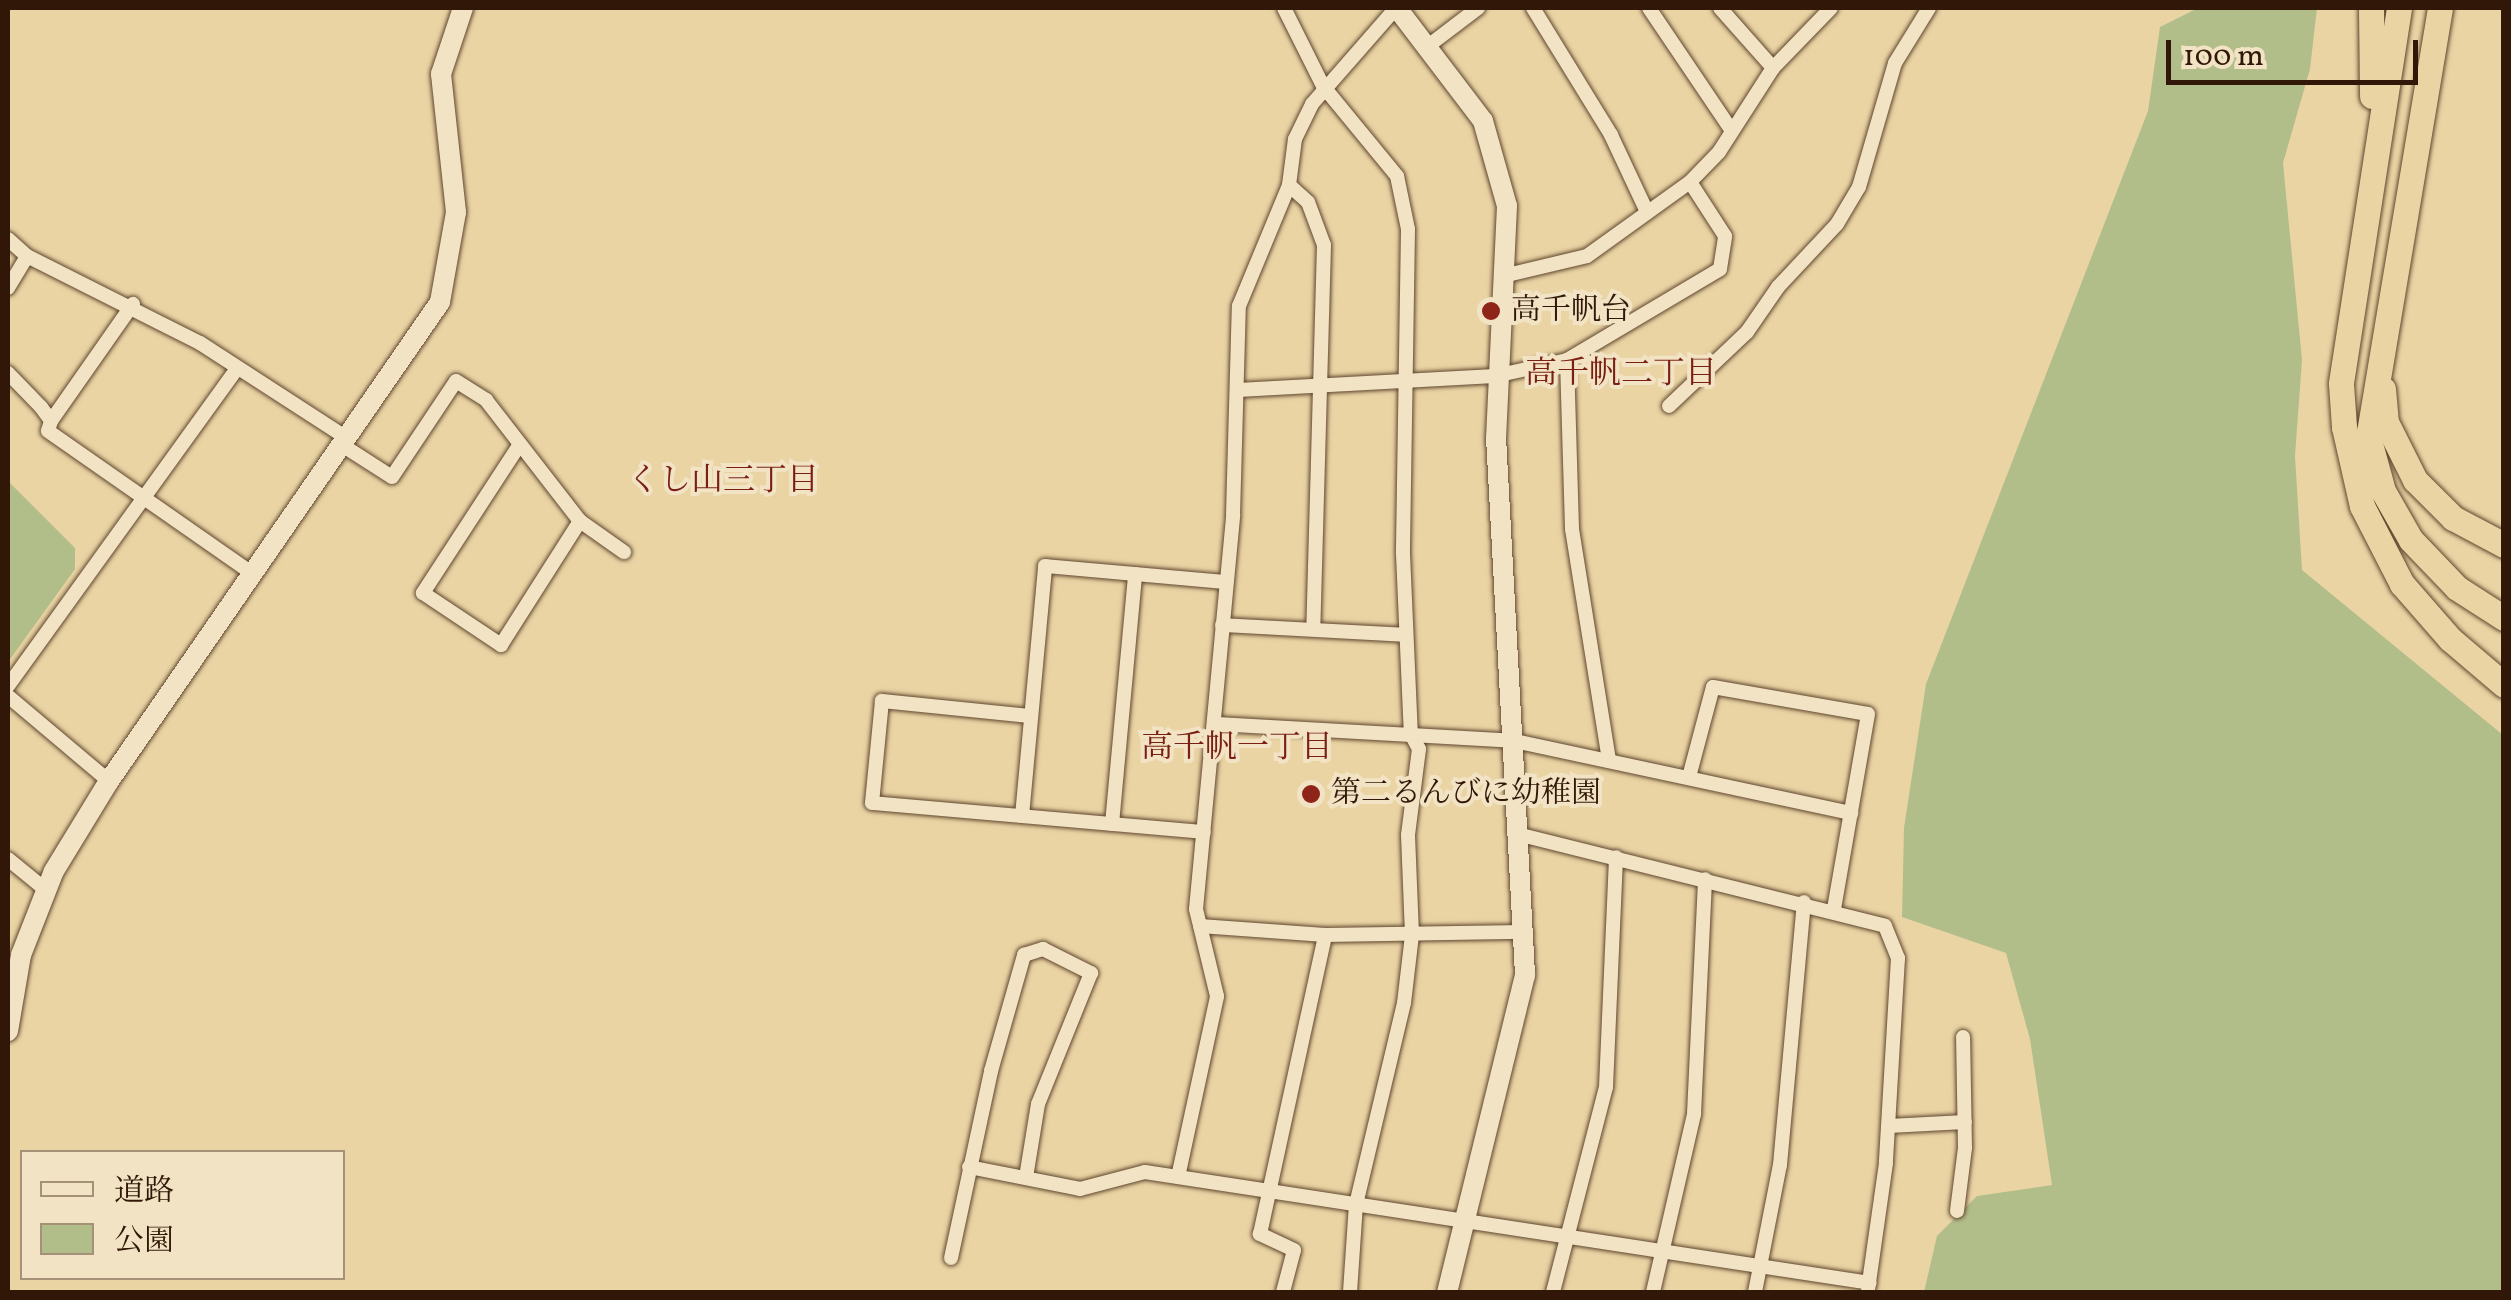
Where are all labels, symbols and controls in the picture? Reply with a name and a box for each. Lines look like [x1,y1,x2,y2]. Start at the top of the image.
scale bar [2171,20,2424,82]
text: 100 m [2183,36,2264,78]
place label: 高千帆台 [1511,293,1631,329]
marker: 高千帆台 [1480,300,1502,322]
district label: 高千帆二丁目 [1525,356,1717,394]
district label: くし山三丁目 [627,463,819,501]
district label: 高千帆一丁目 [1141,730,1333,768]
place label: 第二るんびに幼稚園 [1331,776,1601,812]
marker: 第二るんびに幼稚園 [1300,783,1322,805]
legend [20,1150,345,1280]
text: 道路 [114,1171,174,1213]
text: 公園 [114,1221,174,1263]

